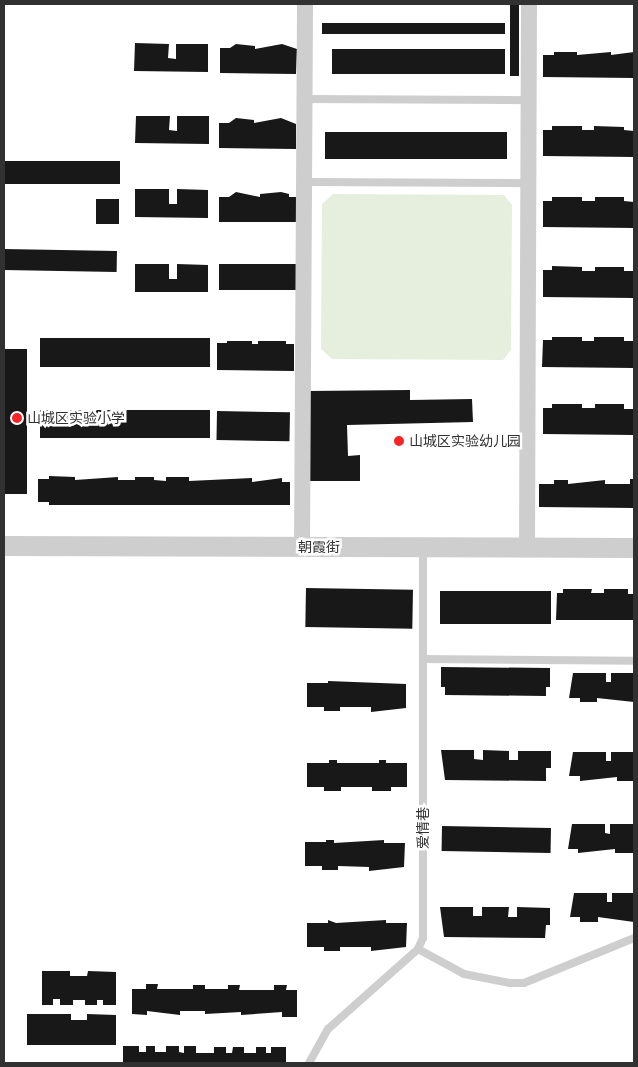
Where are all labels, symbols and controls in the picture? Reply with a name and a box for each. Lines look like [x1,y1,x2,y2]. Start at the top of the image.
place label: 山城区实验小学 [27,410,125,426]
marker: 山城区实验小学 [11,412,23,424]
place label: 山城区实验幼儿园 [409,433,521,449]
marker: 山城区实验幼儿园 [393,435,405,447]
street label: 朝霞街 [298,539,340,555]
street label: 爱情巷 [415,807,431,849]

